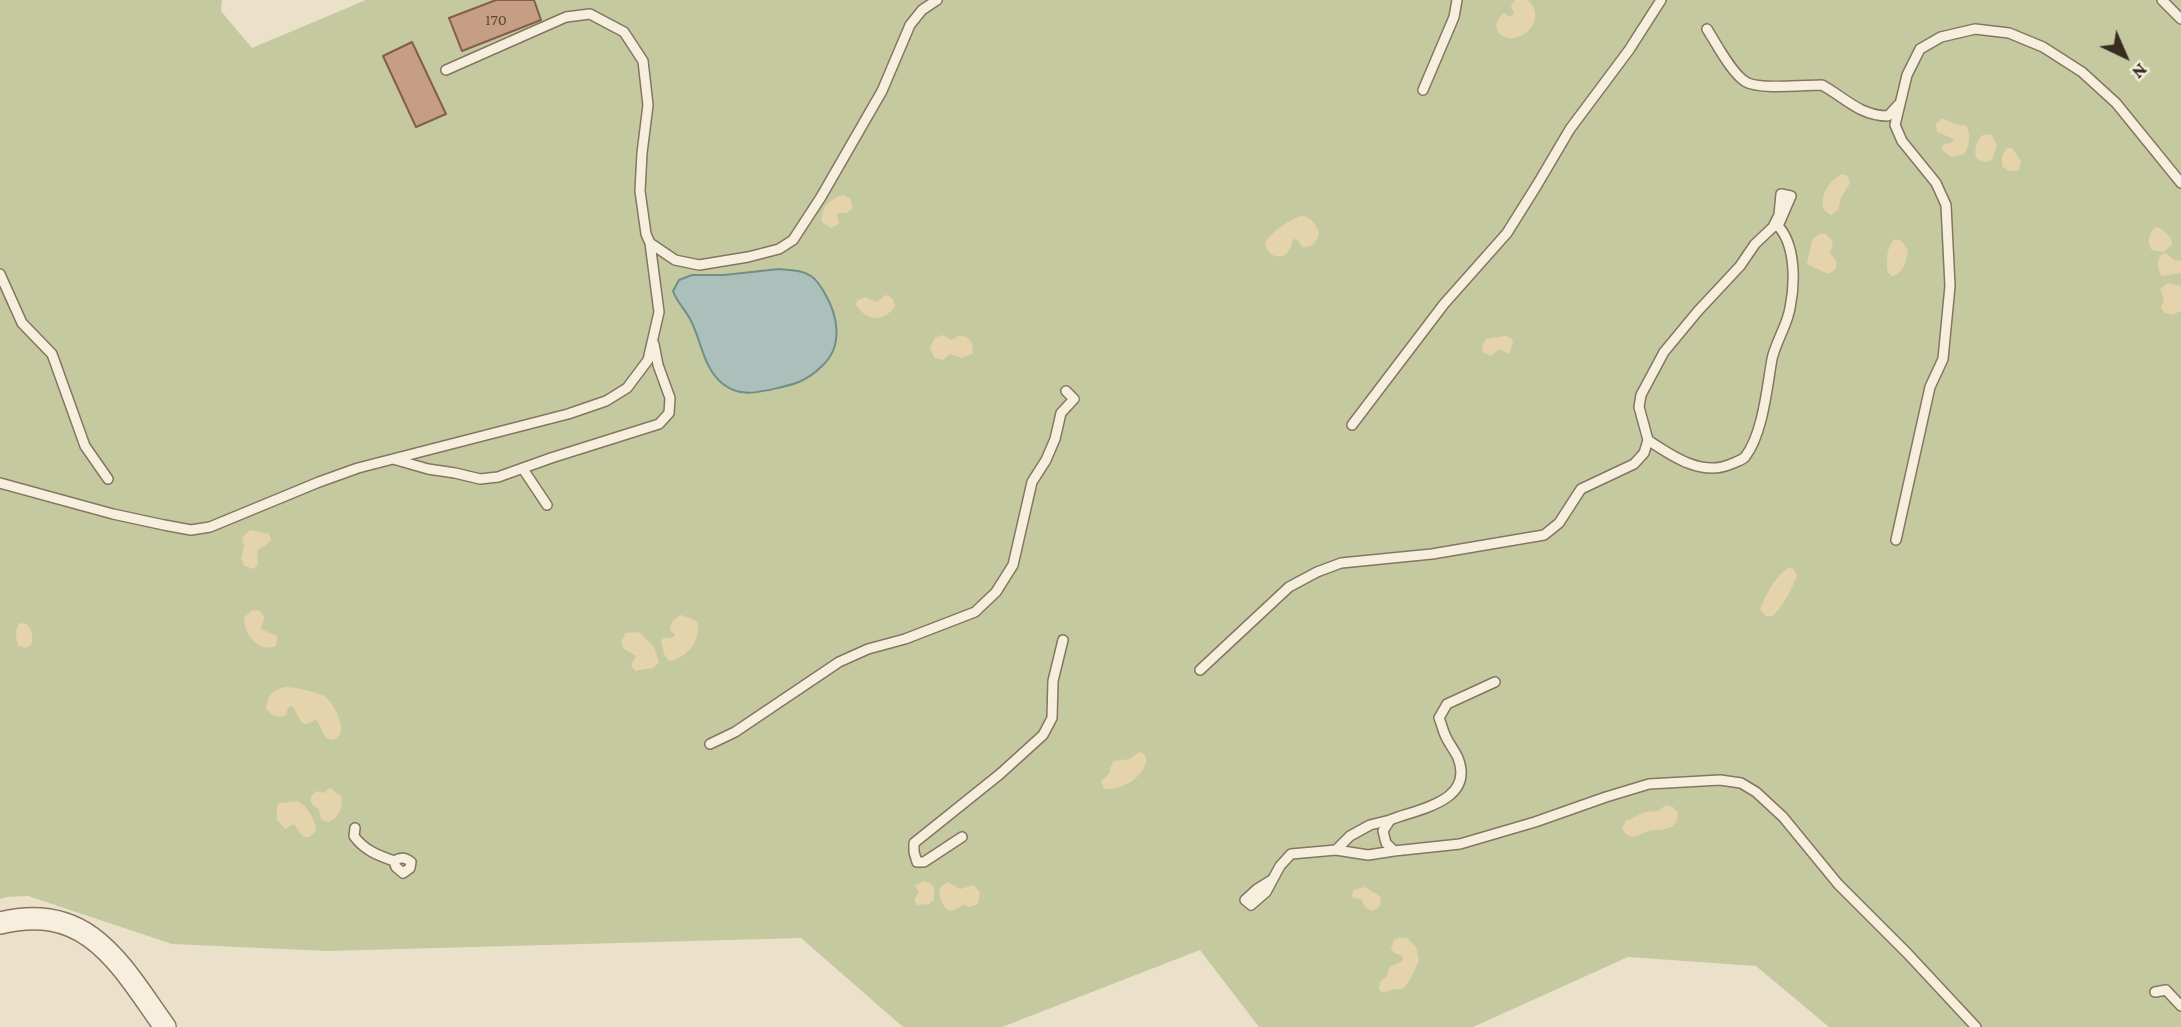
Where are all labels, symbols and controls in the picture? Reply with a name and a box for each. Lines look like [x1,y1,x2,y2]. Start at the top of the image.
house number: 170 [485,10,507,30]
north arrow [2090,21,2160,91]
text: N [2128,59,2152,84]

